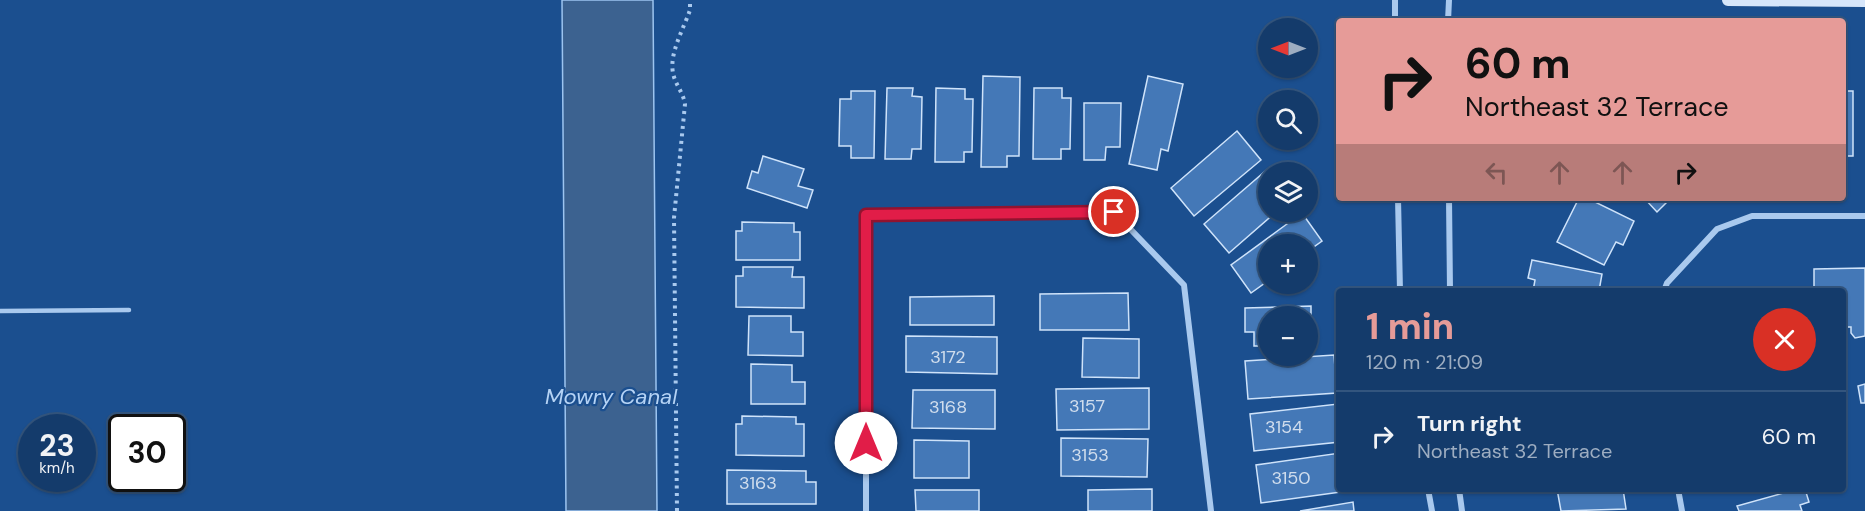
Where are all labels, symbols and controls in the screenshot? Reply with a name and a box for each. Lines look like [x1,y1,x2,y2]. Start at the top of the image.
north arrow [1258,18,1318,78]
map controls [1258,18,1318,366]
text: 60 m [1465,36,1571,91]
icon: right [1366,42,1444,120]
text: Northeast 32 Terrace [1465,89,1729,124]
button: search [1258,90,1318,150]
icon: left [1480,156,1513,189]
icon: ahead [1543,156,1576,189]
icon: ahead [1606,156,1639,189]
icon: right [1669,156,1702,189]
button: layers [1258,162,1318,222]
pin [1088,186,1139,237]
icon: arrive [1097,195,1130,228]
button: + [1258,234,1318,294]
text: 1 min [1366,303,1454,350]
button: − [1258,306,1318,366]
button: close [1753,308,1816,371]
house number: 3172 [930,345,966,369]
text: 120 m · 21:09 [1366,349,1483,375]
water label: Mowry Canal [545,382,678,411]
house number: 3157 [1069,394,1105,418]
house number: 3168 [929,395,967,419]
text: Turn right [1417,409,1522,438]
position arrow [834,411,898,475]
speed limit sign: 30 [108,414,186,492]
house number: 3154 [1265,415,1303,439]
icon: right [1366,420,1399,453]
text: 60 m [1762,422,1816,451]
text: 23 [39,426,75,465]
text: Northeast 32 Terrace [1417,438,1612,464]
house number: 3153 [1071,443,1109,467]
text: km/h [39,458,75,478]
house number: 3150 [1271,466,1311,490]
house number: 3163 [739,471,777,495]

